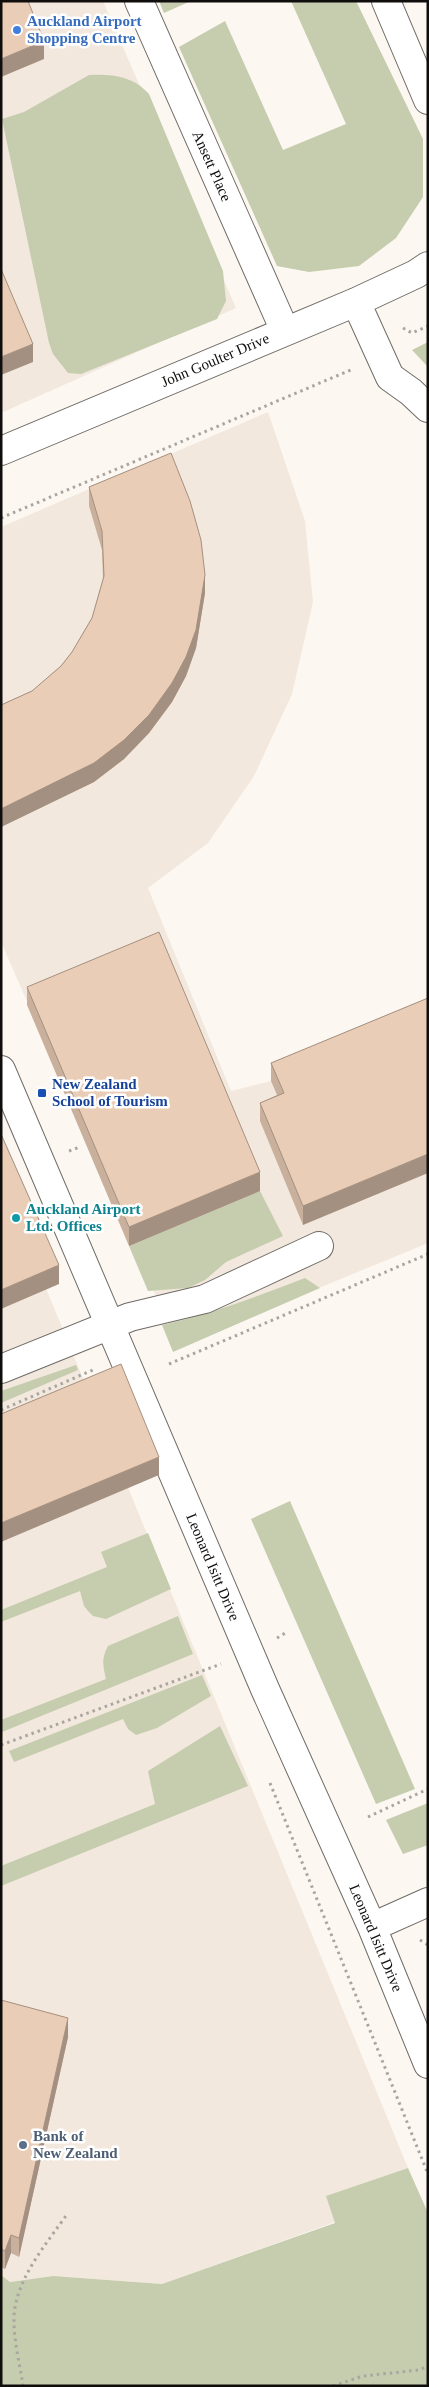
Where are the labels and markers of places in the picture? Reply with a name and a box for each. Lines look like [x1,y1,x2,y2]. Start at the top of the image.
place label: Auckland Airport Shopping Centre [27,13,142,46]
marker: Auckland Airport Shopping Centre [11,24,23,36]
place label: New Zealand School of Tourism [52,1076,168,1109]
marker: New Zealand School of Tourism [36,1087,48,1099]
place label: Auckland Airport Ltd. Offices [26,1201,141,1234]
marker: Auckland Airport Ltd. Offices [10,1212,22,1224]
place label: Bank of New Zealand [33,2128,118,2161]
marker: Bank of New Zealand [17,2139,29,2151]

